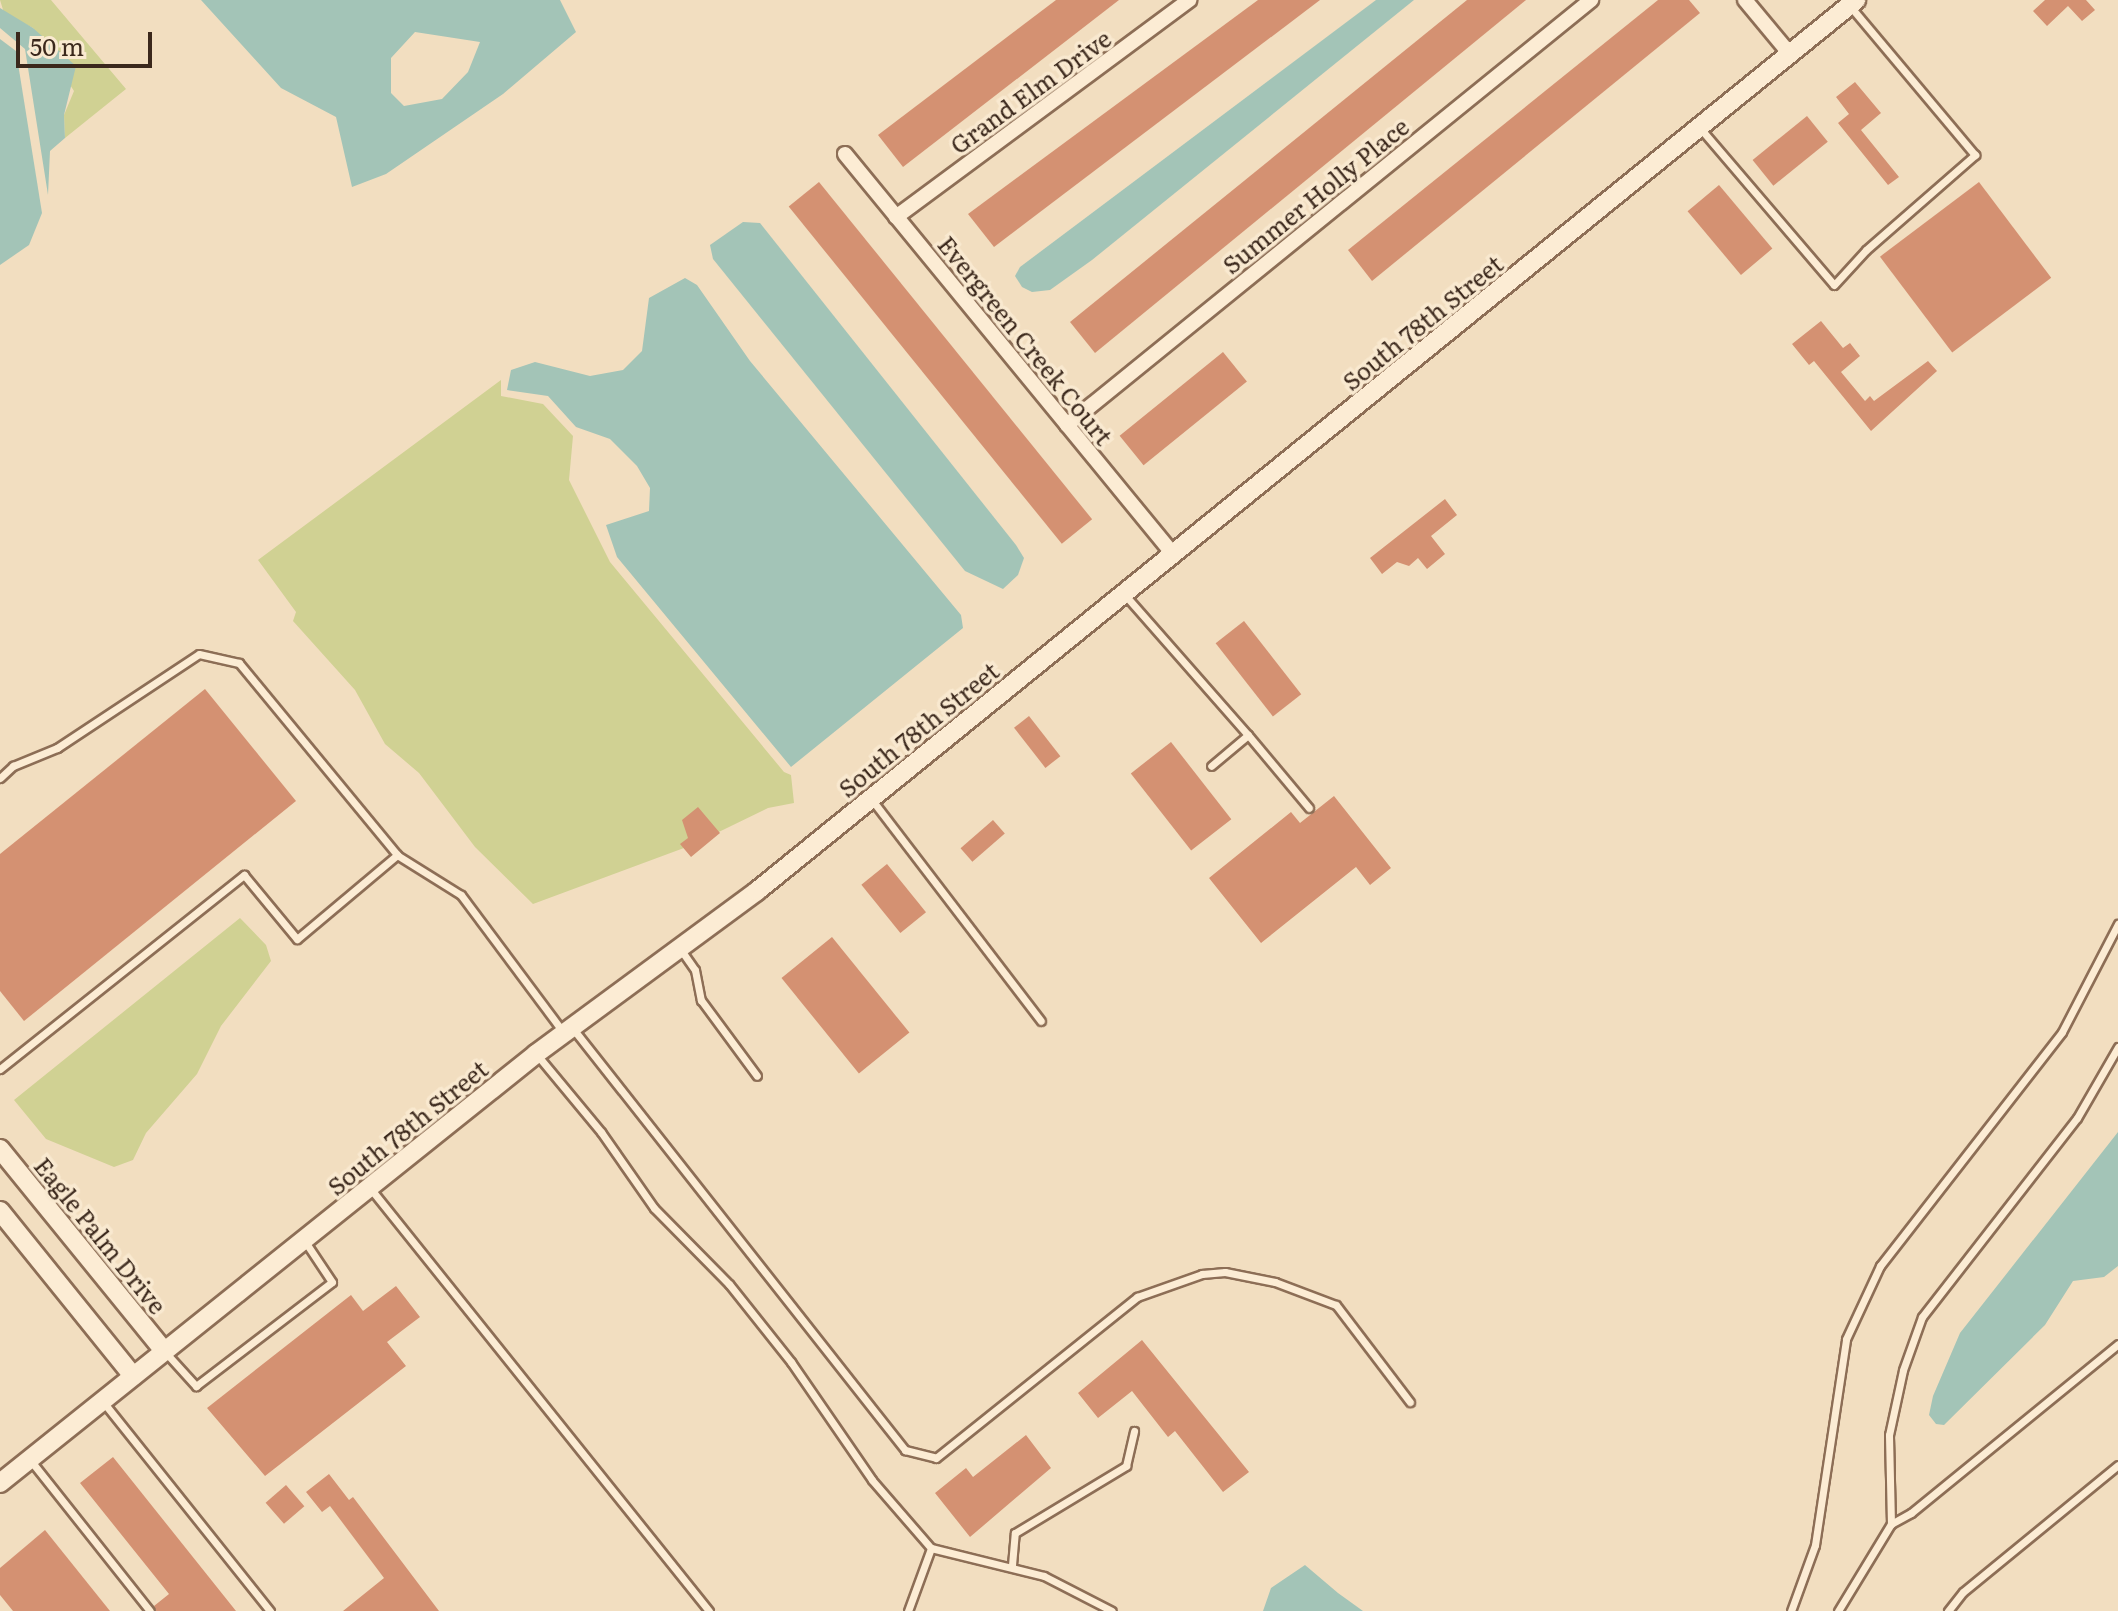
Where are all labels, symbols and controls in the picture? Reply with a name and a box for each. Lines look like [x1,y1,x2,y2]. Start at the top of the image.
scale bar [20,16,156,66]
street label: Grand Elm Drive [944,23,1116,159]
text: 50 m [30,28,84,63]
street label: Summer Holly Place [1216,111,1414,279]
street label: Evergreen Creek Court [933,230,1119,450]
street label: South 78th Street [1336,249,1508,395]
street label: South 78th Street [832,656,1004,802]
street label: South 78th Street [321,1054,493,1200]
street label: Eagle Palm Drive [29,1151,173,1319]

